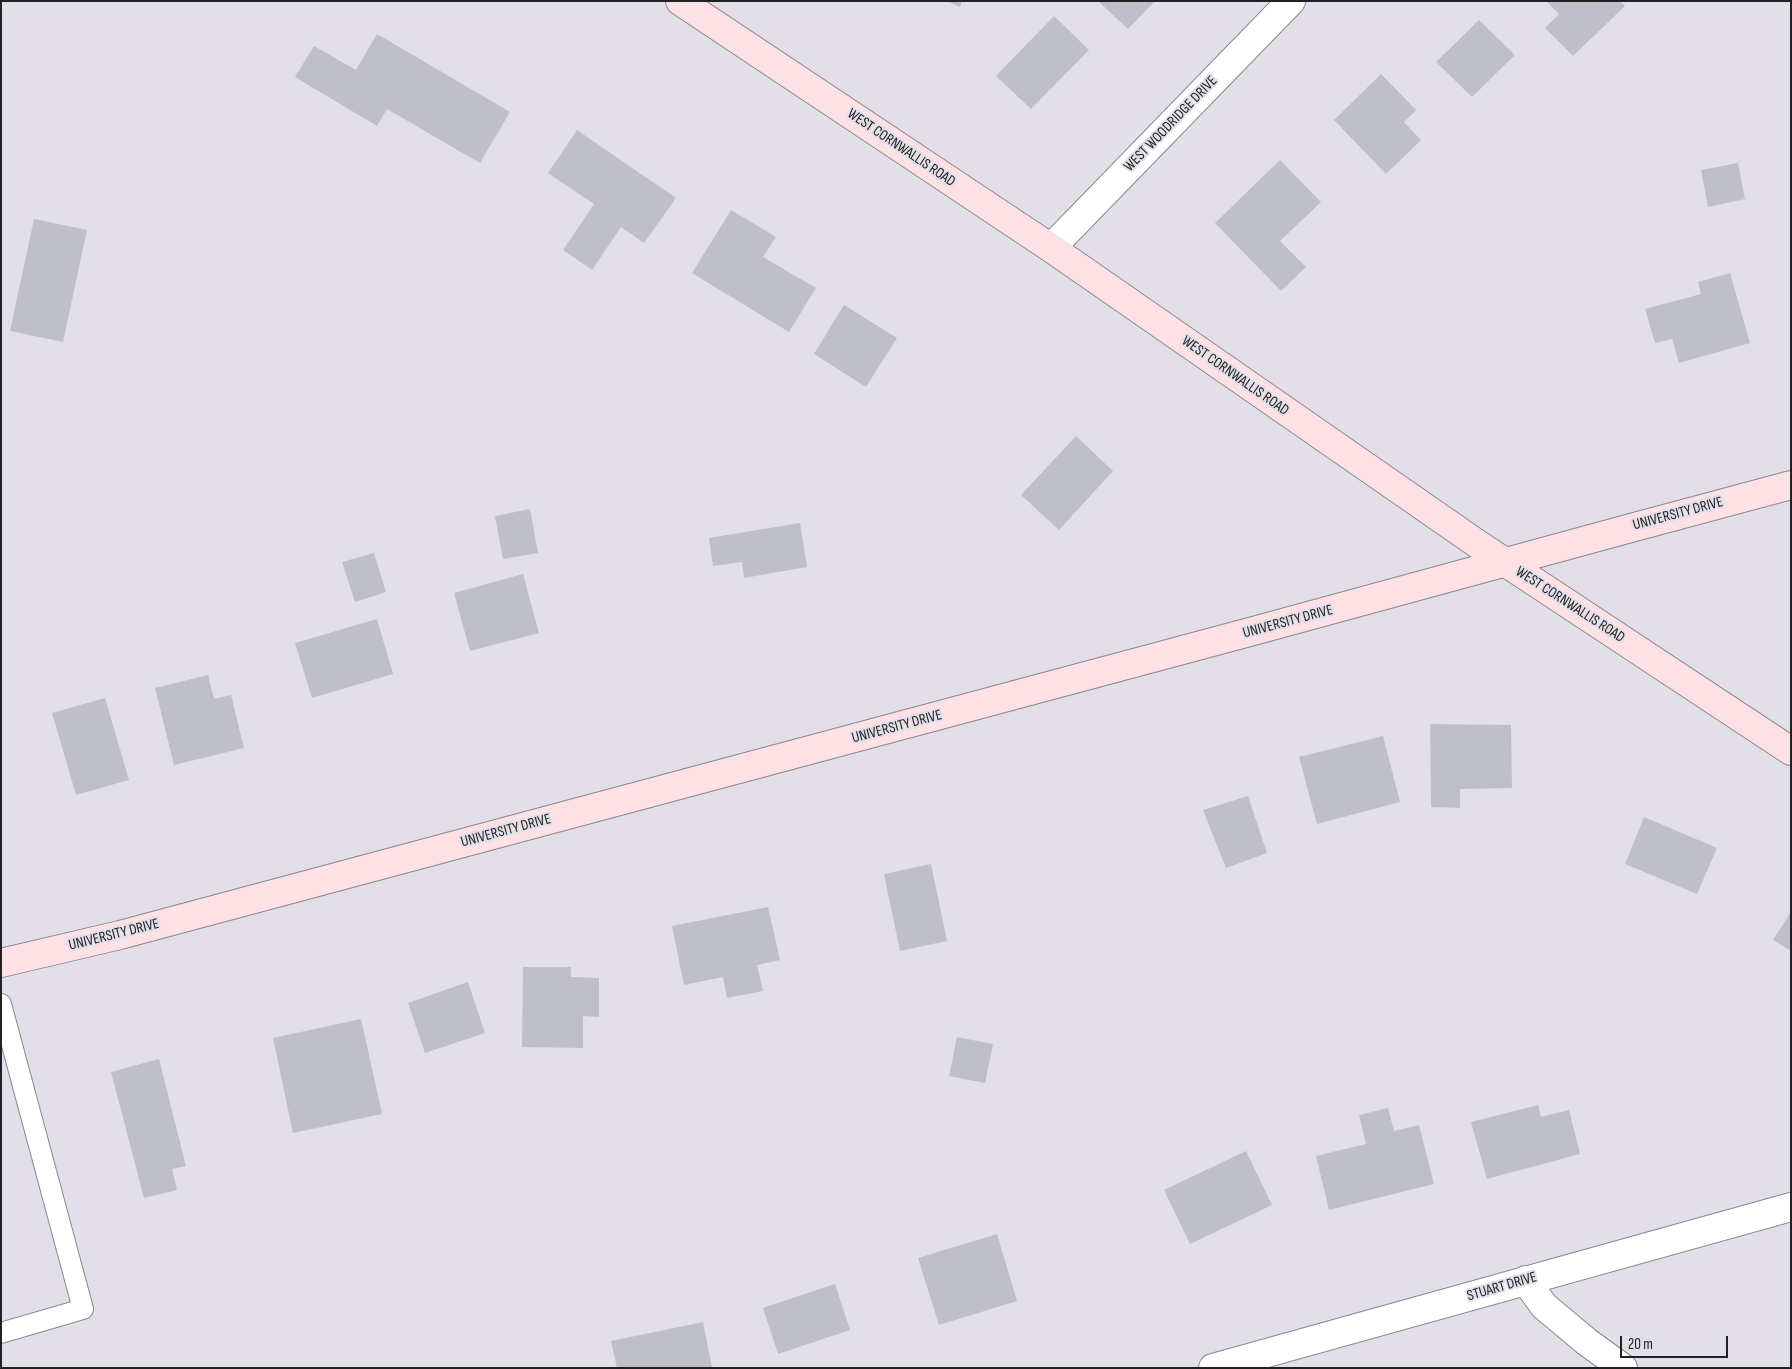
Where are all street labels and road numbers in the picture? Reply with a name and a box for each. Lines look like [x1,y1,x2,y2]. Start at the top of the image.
street label: WEST WOODRIDGE DRIVE [1121,72,1221,176]
street label: WEST CORNWALLIS ROAD [843,105,959,191]
street label: WEST CORNWALLIS ROAD [1178,332,1292,420]
street label: UNIVERSITY DRIVE [1631,493,1725,535]
street label: WEST CORNWALLIS ROAD [1512,563,1628,647]
street label: UNIVERSITY DRIVE [1241,601,1335,643]
street label: UNIVERSITY DRIVE [850,706,944,748]
street label: UNIVERSITY DRIVE [459,810,553,852]
street label: UNIVERSITY DRIVE [67,915,161,955]
street label: STUART DRIVE [1465,1268,1539,1306]

